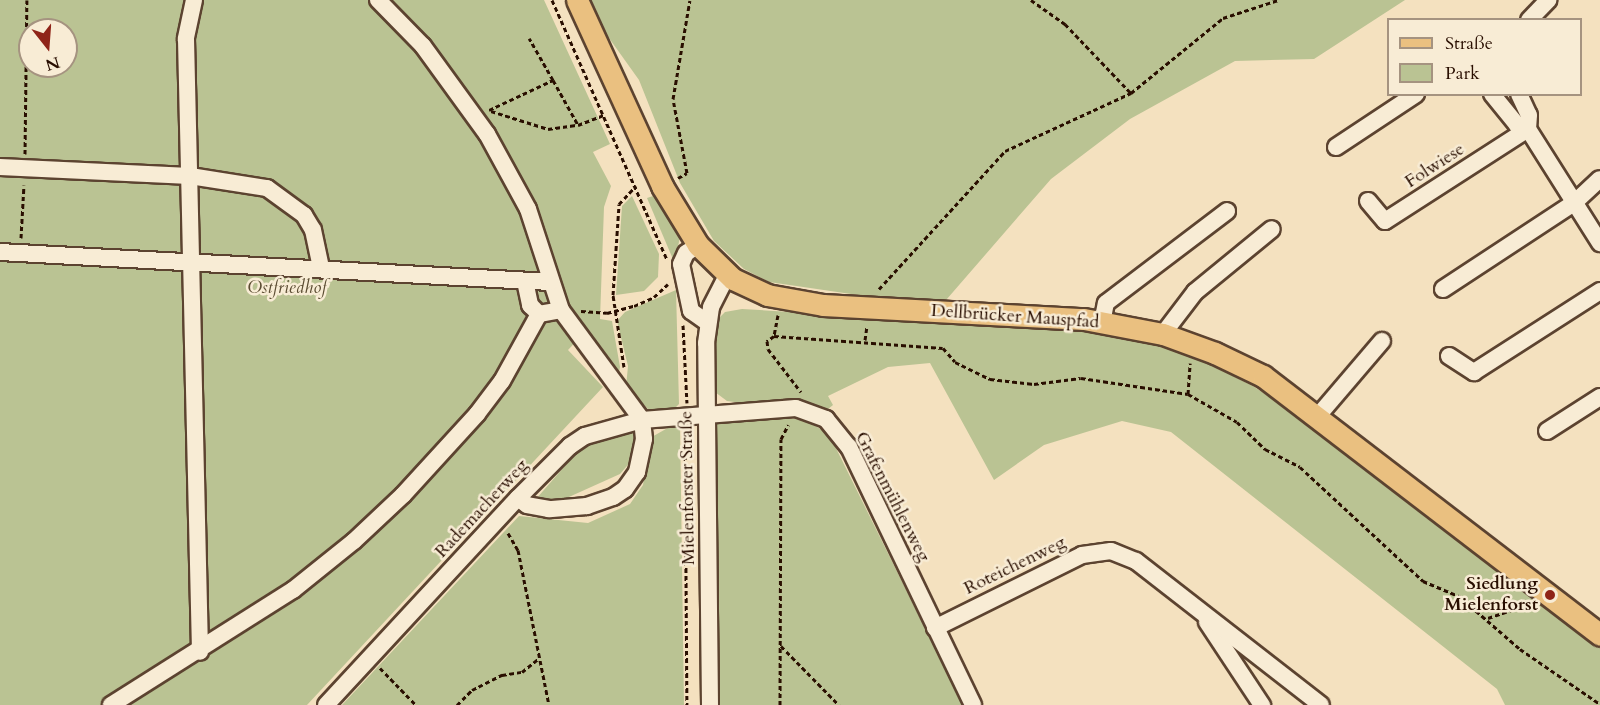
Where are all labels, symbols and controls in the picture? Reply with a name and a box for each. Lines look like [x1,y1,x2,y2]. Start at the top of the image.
north arrow [18,18,78,78]
legend [1387,18,1582,96]
text: Straße [1445,31,1493,56]
text: N [43,51,63,76]
text: Park [1445,61,1480,86]
street label: Folwiese [1401,139,1469,193]
park label: Ostfriedhof [247,277,327,299]
street label: Dellbrücker Mauspfad [930,300,1100,334]
street label: Mielenforster Straße [676,411,700,565]
street label: Grafenmühlenweg [850,428,934,566]
street label: Rademacherweg [431,455,533,563]
street label: Roteichenweg [961,532,1069,600]
place label: Siedlung Mielenforst [1444,574,1538,616]
marker: Siedlung Mielenforst [1543,588,1557,602]

